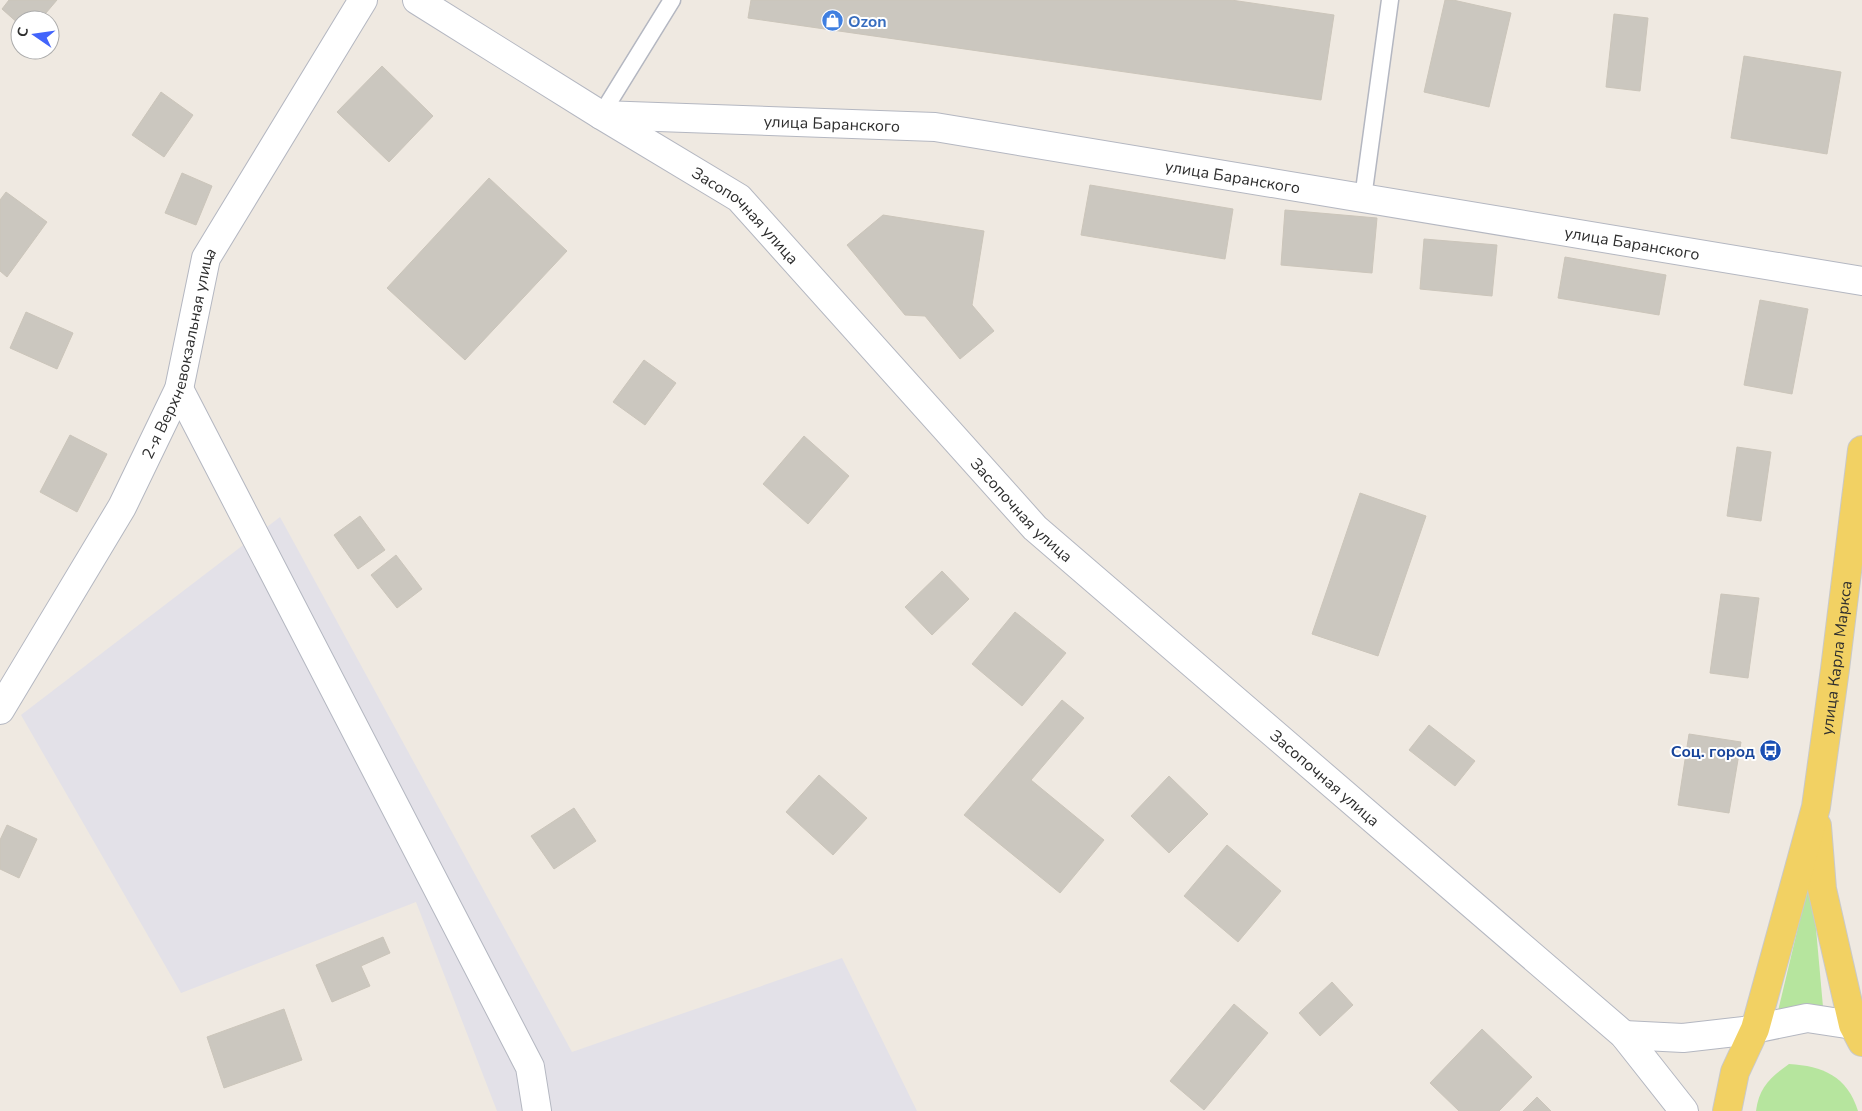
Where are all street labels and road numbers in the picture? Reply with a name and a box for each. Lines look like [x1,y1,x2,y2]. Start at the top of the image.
street label: улица Баранского [763,111,900,138]
street label: улица Баранского [1163,155,1302,199]
street label: Засопочная улица [687,162,803,269]
street label: улица Баранского [1563,222,1701,266]
street label: 2-я Верхневокзальная улица [137,244,222,463]
street label: Засопочная улица [965,453,1077,568]
street label: улица Карла Маркса [1816,580,1858,736]
street label: Засопочная улица [1265,725,1384,832]

